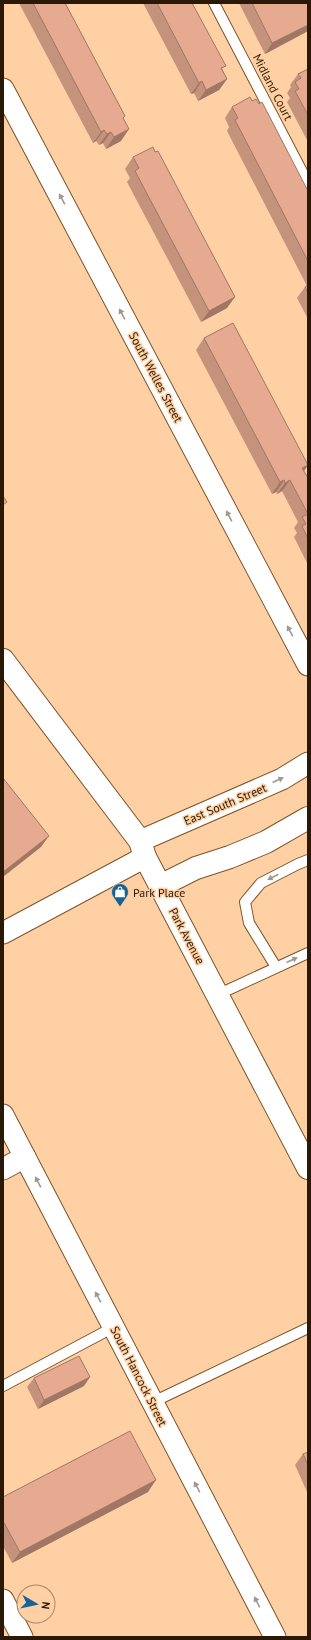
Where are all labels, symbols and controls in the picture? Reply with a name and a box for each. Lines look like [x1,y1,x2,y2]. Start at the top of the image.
street label: Midland Court [250,51,296,123]
one-way arrow [58,194,65,205]
one-way arrow [119,309,126,320]
street label: South Welles Street [126,329,186,425]
one-way arrow [226,510,232,522]
one-way arrow [286,625,293,637]
one-way arrow [273,777,284,783]
street label: East South Street [181,780,269,828]
one-way arrow [267,873,279,880]
shop icon: Park Place [110,882,130,907]
place label: Park Place [133,885,185,900]
street label: Park Avenue [166,905,208,967]
one-way arrow [287,957,298,963]
one-way arrow [35,1176,41,1188]
one-way arrow [95,1292,102,1303]
street label: South Hancock Street [107,1324,171,1428]
one-way arrow [194,1481,200,1493]
north arrow [16,1584,56,1624]
one-way arrow [254,1597,261,1608]
text: N [38,1601,53,1610]

